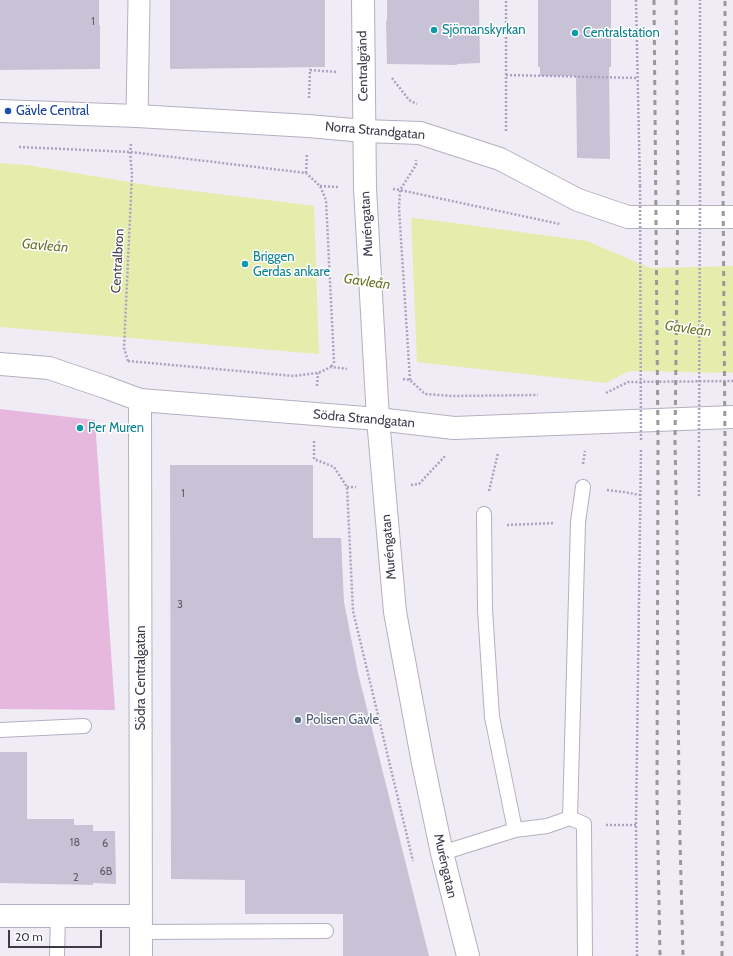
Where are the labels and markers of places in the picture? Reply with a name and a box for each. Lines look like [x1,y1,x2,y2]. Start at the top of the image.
place label: Sjömanskyrkan [442,22,525,38]
marker: Sjömanskyrkan [429,25,439,35]
place label: Centralstation [583,25,660,41]
marker: Centralstation [570,28,580,38]
place label: Gävle Central [16,103,89,119]
marker: Gävle Central [3,106,13,116]
place label: Briggen Gerdas ankare [253,249,330,280]
marker: Briggen Gerdas ankare [240,259,250,269]
place label: Per Muren [88,420,144,436]
marker: Per Muren [75,423,85,433]
place label: Polisen Gävle [306,712,379,728]
marker: Polisen Gävle [293,715,303,725]

